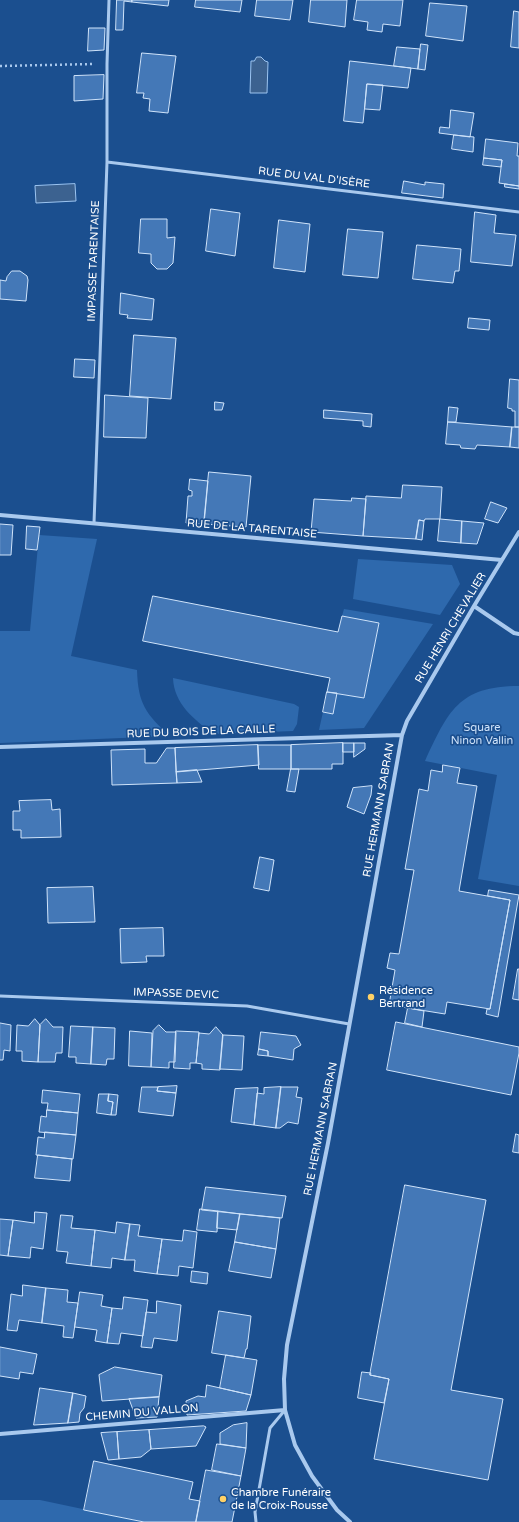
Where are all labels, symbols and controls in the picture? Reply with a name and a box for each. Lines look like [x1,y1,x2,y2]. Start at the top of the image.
street label: RUE DU VAL D'ISÈRE [257,165,371,191]
street label: IMPASSE TARENTAISE [85,200,103,322]
street label: RUE DE LA TARENTAISE [186,517,318,541]
street label: RUE HENRI CHEVALIER [413,570,489,686]
park label: Square Ninon Vallin [451,721,513,747]
street label: RUE DU BOIS DE LA CAILLE [126,723,276,741]
street label: RUE HERMANN SABRAN [361,742,397,878]
place label: Résidence Bertrand [379,984,433,1010]
street label: IMPASSE DEVIC [133,986,219,1002]
marker: Résidence Bertrand [366,992,376,1002]
street label: RUE HERMANN SABRAN [302,1061,340,1197]
street label: CHEMIN DU VALLON [85,1401,199,1425]
place label: Chambre Funéraire de la Croix-Rousse [231,1486,331,1512]
marker: Chambre Funéraire de la Croix-Rousse [218,1494,228,1504]

